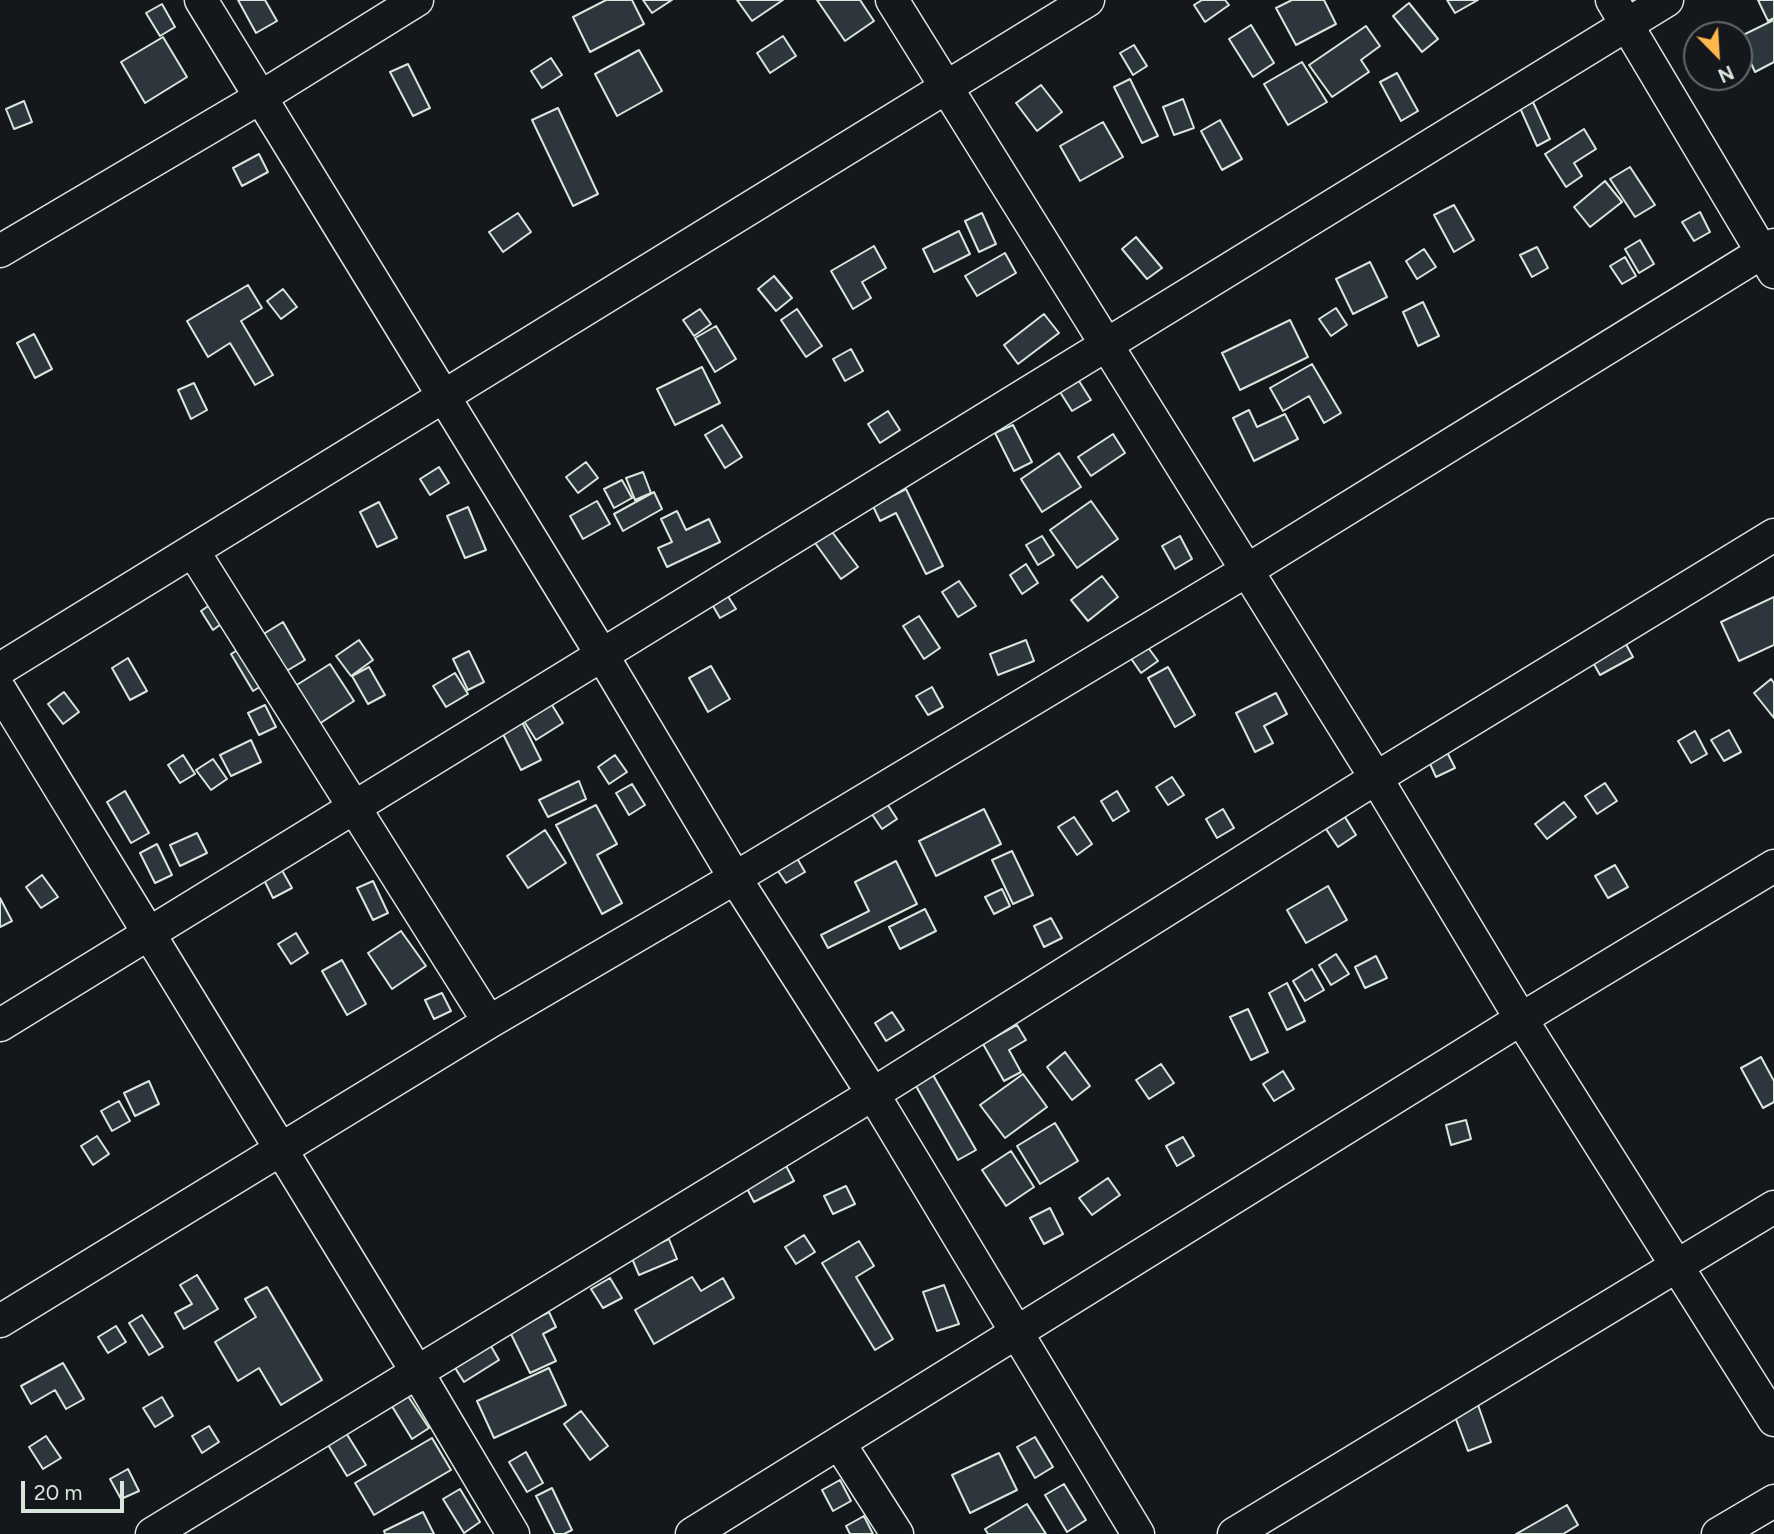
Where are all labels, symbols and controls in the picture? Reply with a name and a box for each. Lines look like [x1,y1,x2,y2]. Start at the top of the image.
north arrow [1683,21,1753,91]
text: N [1715,60,1737,87]
scale bar [24,1468,128,1512]
text: 20 m [34,1480,82,1505]

